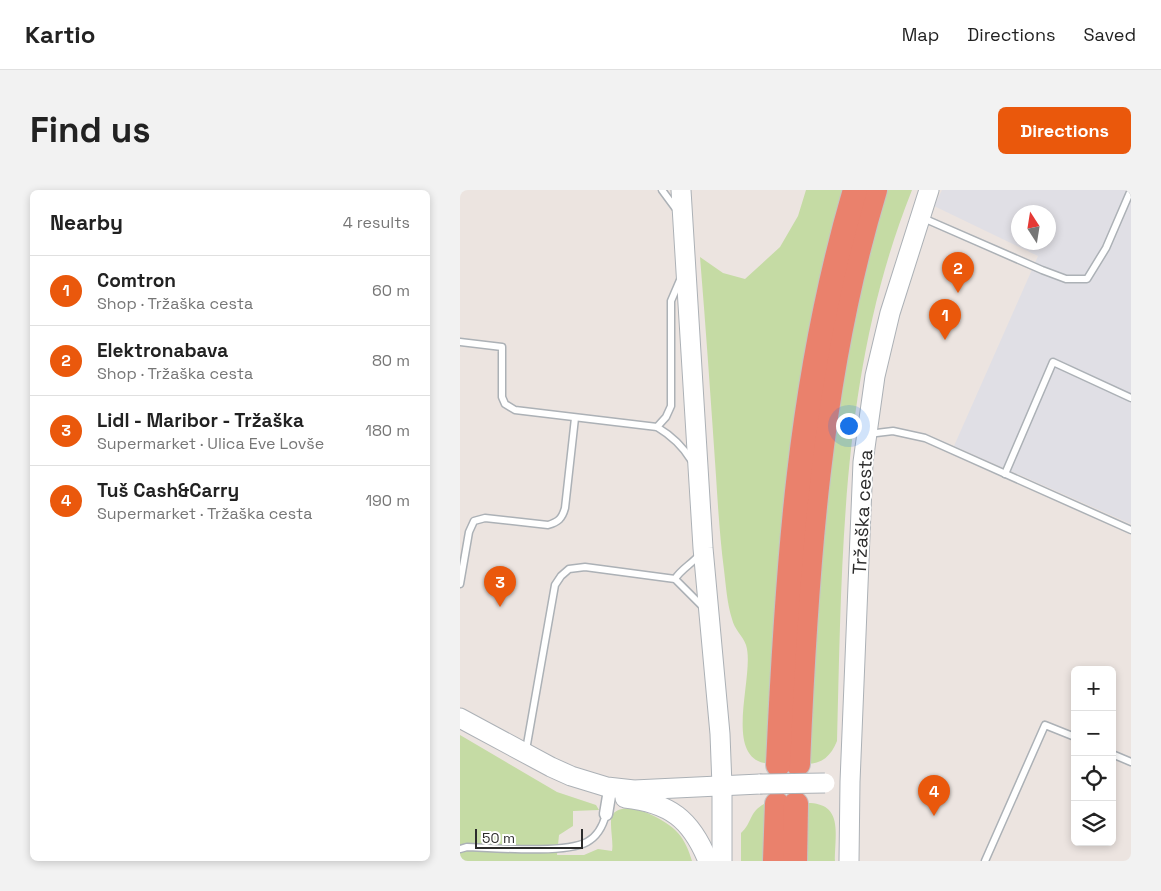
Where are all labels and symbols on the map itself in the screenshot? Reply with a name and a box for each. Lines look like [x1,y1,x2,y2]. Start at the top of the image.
north arrow [1011,205,1056,250]
pin: 2 [942,252,974,293]
pin: 1 [929,299,961,340]
your location [836,413,862,439]
street label: Tržaška cesta [847,449,878,575]
pin: 3 [484,566,516,607]
pin: 4 [918,775,950,816]
scale bar [475,826,582,849]

